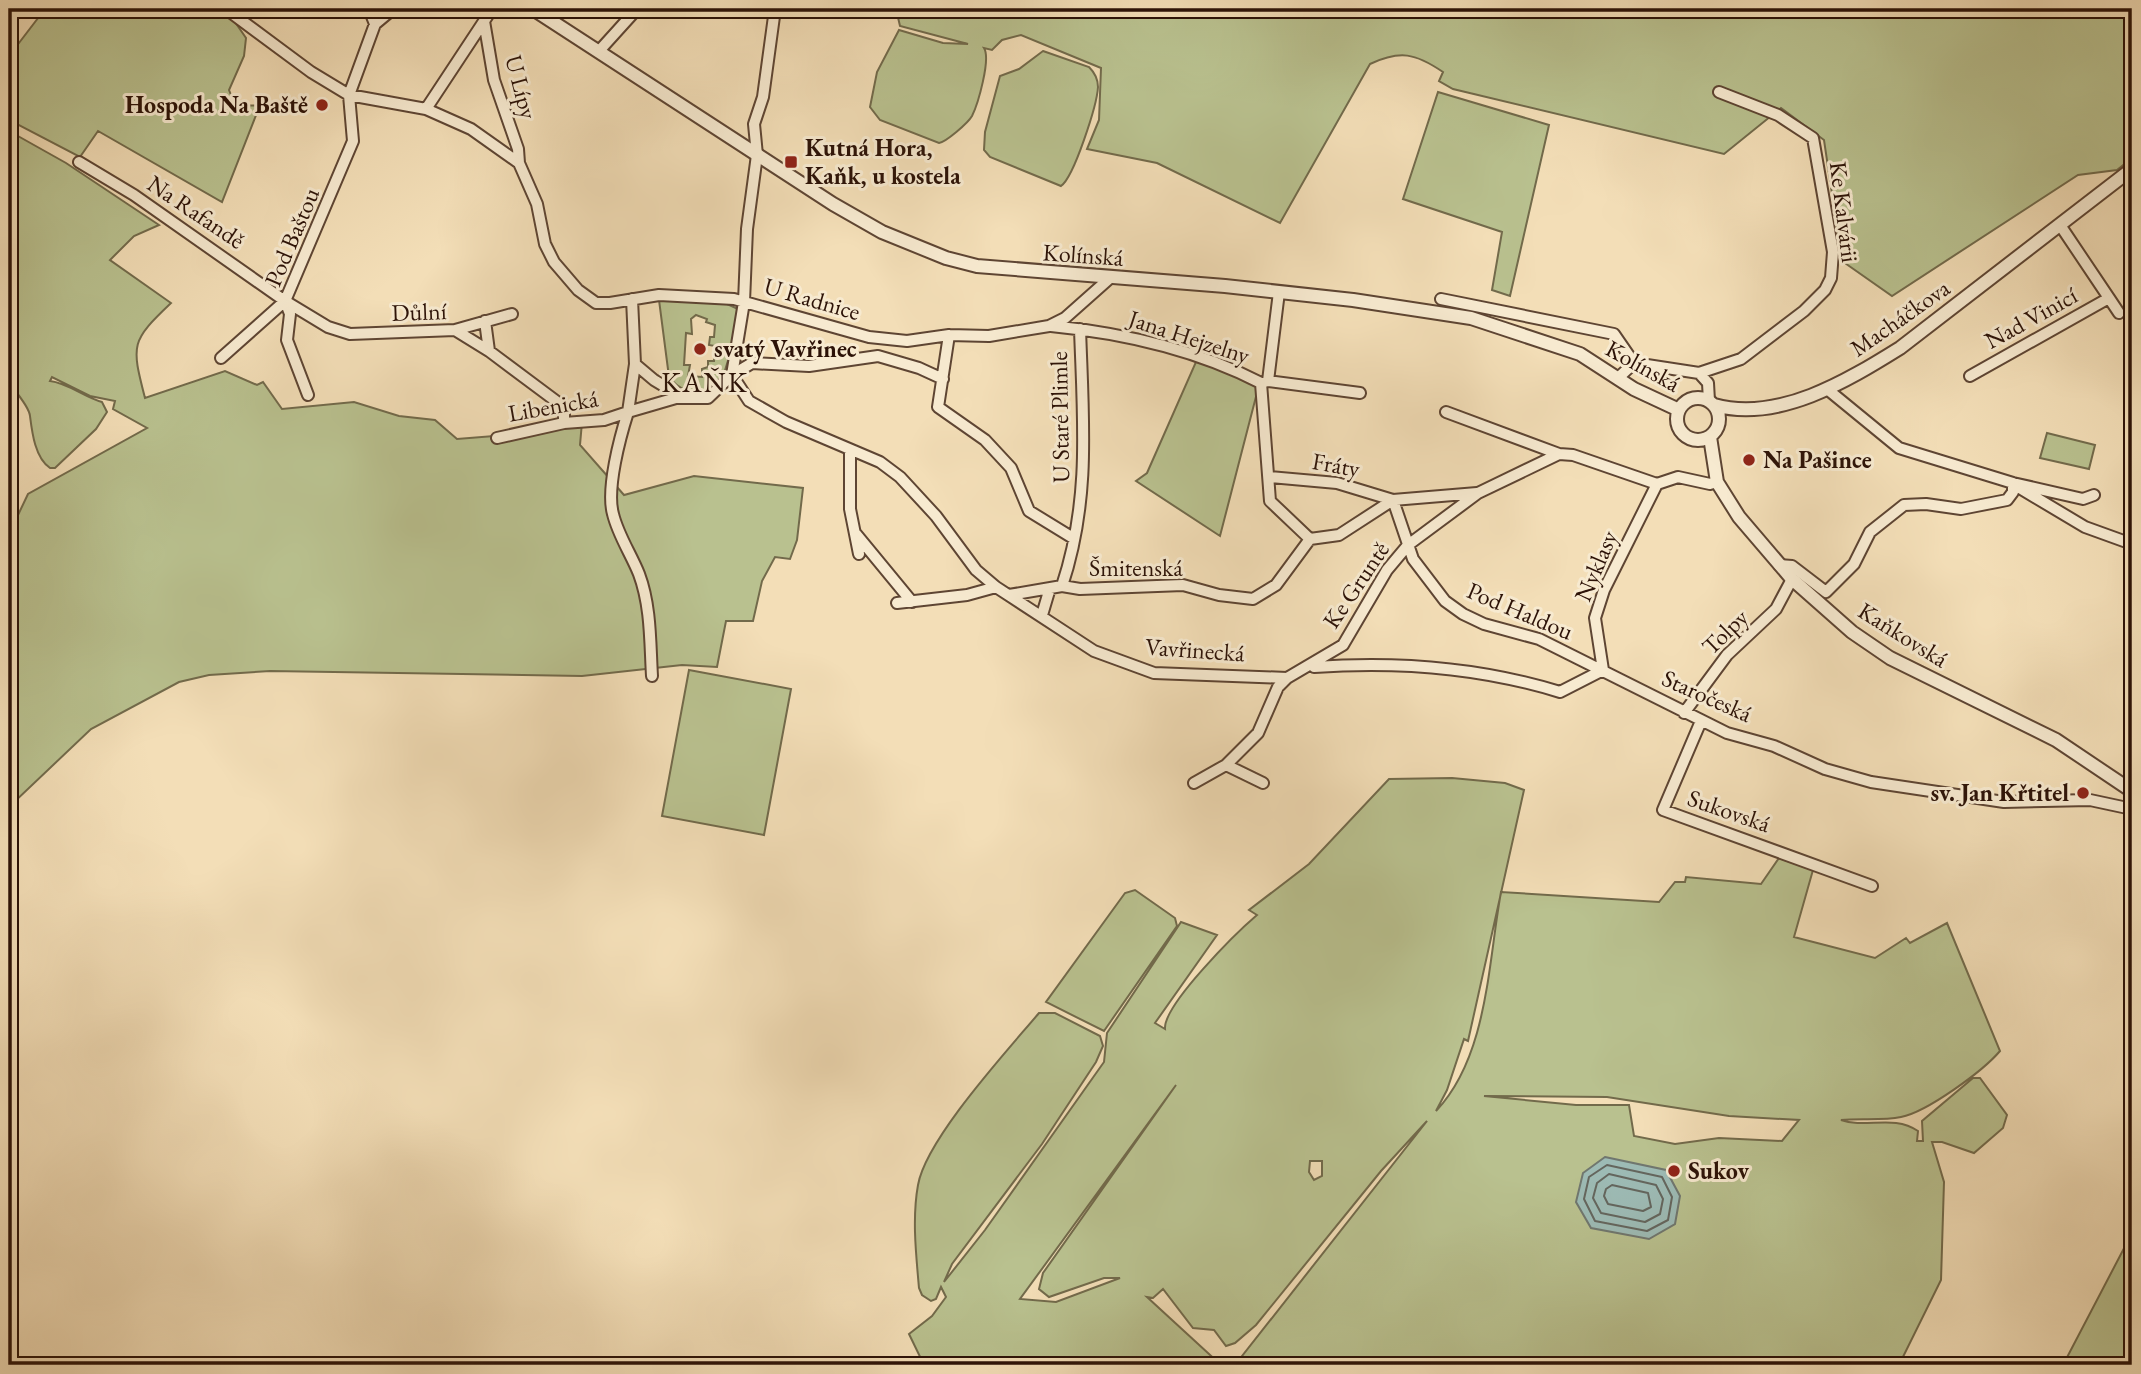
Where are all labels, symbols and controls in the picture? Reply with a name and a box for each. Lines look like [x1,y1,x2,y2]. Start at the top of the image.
street label: U Lípy [498,52,545,123]
place label: Hospoda Na Baště [125,89,308,120]
marker: Hospoda Na Baště [314,97,330,113]
place label: Kutná Hora, Kaňk, u kostela [805,132,961,191]
marker: Kutná Hora, Kaňk, u kostela [783,154,799,170]
street label: Ke Kalvárii [1823,160,1866,264]
street label: Na Rafandě [142,168,251,255]
street label: Pod Baštou [257,182,326,291]
street label: Kolínská [1042,236,1125,273]
street label: U Radnice [761,270,864,327]
street label: Macháčkova [1844,272,1956,363]
street label: Nad Vinicí [1979,279,2083,356]
street label: Důlní [391,295,447,328]
street label: Jana Hejzelny [1123,302,1254,371]
street label: Kolínská [1600,332,1686,399]
place label: svatý Vavřinec [714,333,857,365]
marker: svatý Vavřinec [692,341,708,357]
street label: U Staré Plimle [1043,351,1076,483]
district label: KAŇK [661,364,749,400]
street label: Libenická [506,382,601,429]
place label: Na Pašince [1763,444,1872,475]
street label: Fráty [1310,445,1363,484]
marker: Na Pašince [1741,452,1757,468]
street label: Nyklasy [1567,525,1624,606]
street label: Ke Gruntě [1315,535,1396,634]
street label: Šmitenská [1089,552,1183,583]
street label: Pod Haldou [1462,574,1578,647]
street label: Kaňkovská [1852,595,1954,675]
street label: Tolpy [1695,602,1755,661]
street label: Vavřinecká [1144,631,1246,668]
street label: Staročeská [1657,662,1757,729]
place label: sv. Jan Křtitel [1930,777,2069,808]
street label: Sukovská [1684,782,1775,839]
marker: sv. Jan Křtitel [2075,785,2091,801]
place label: Sukov [1688,1155,1749,1186]
marker: Sukov [1666,1163,1682,1179]

